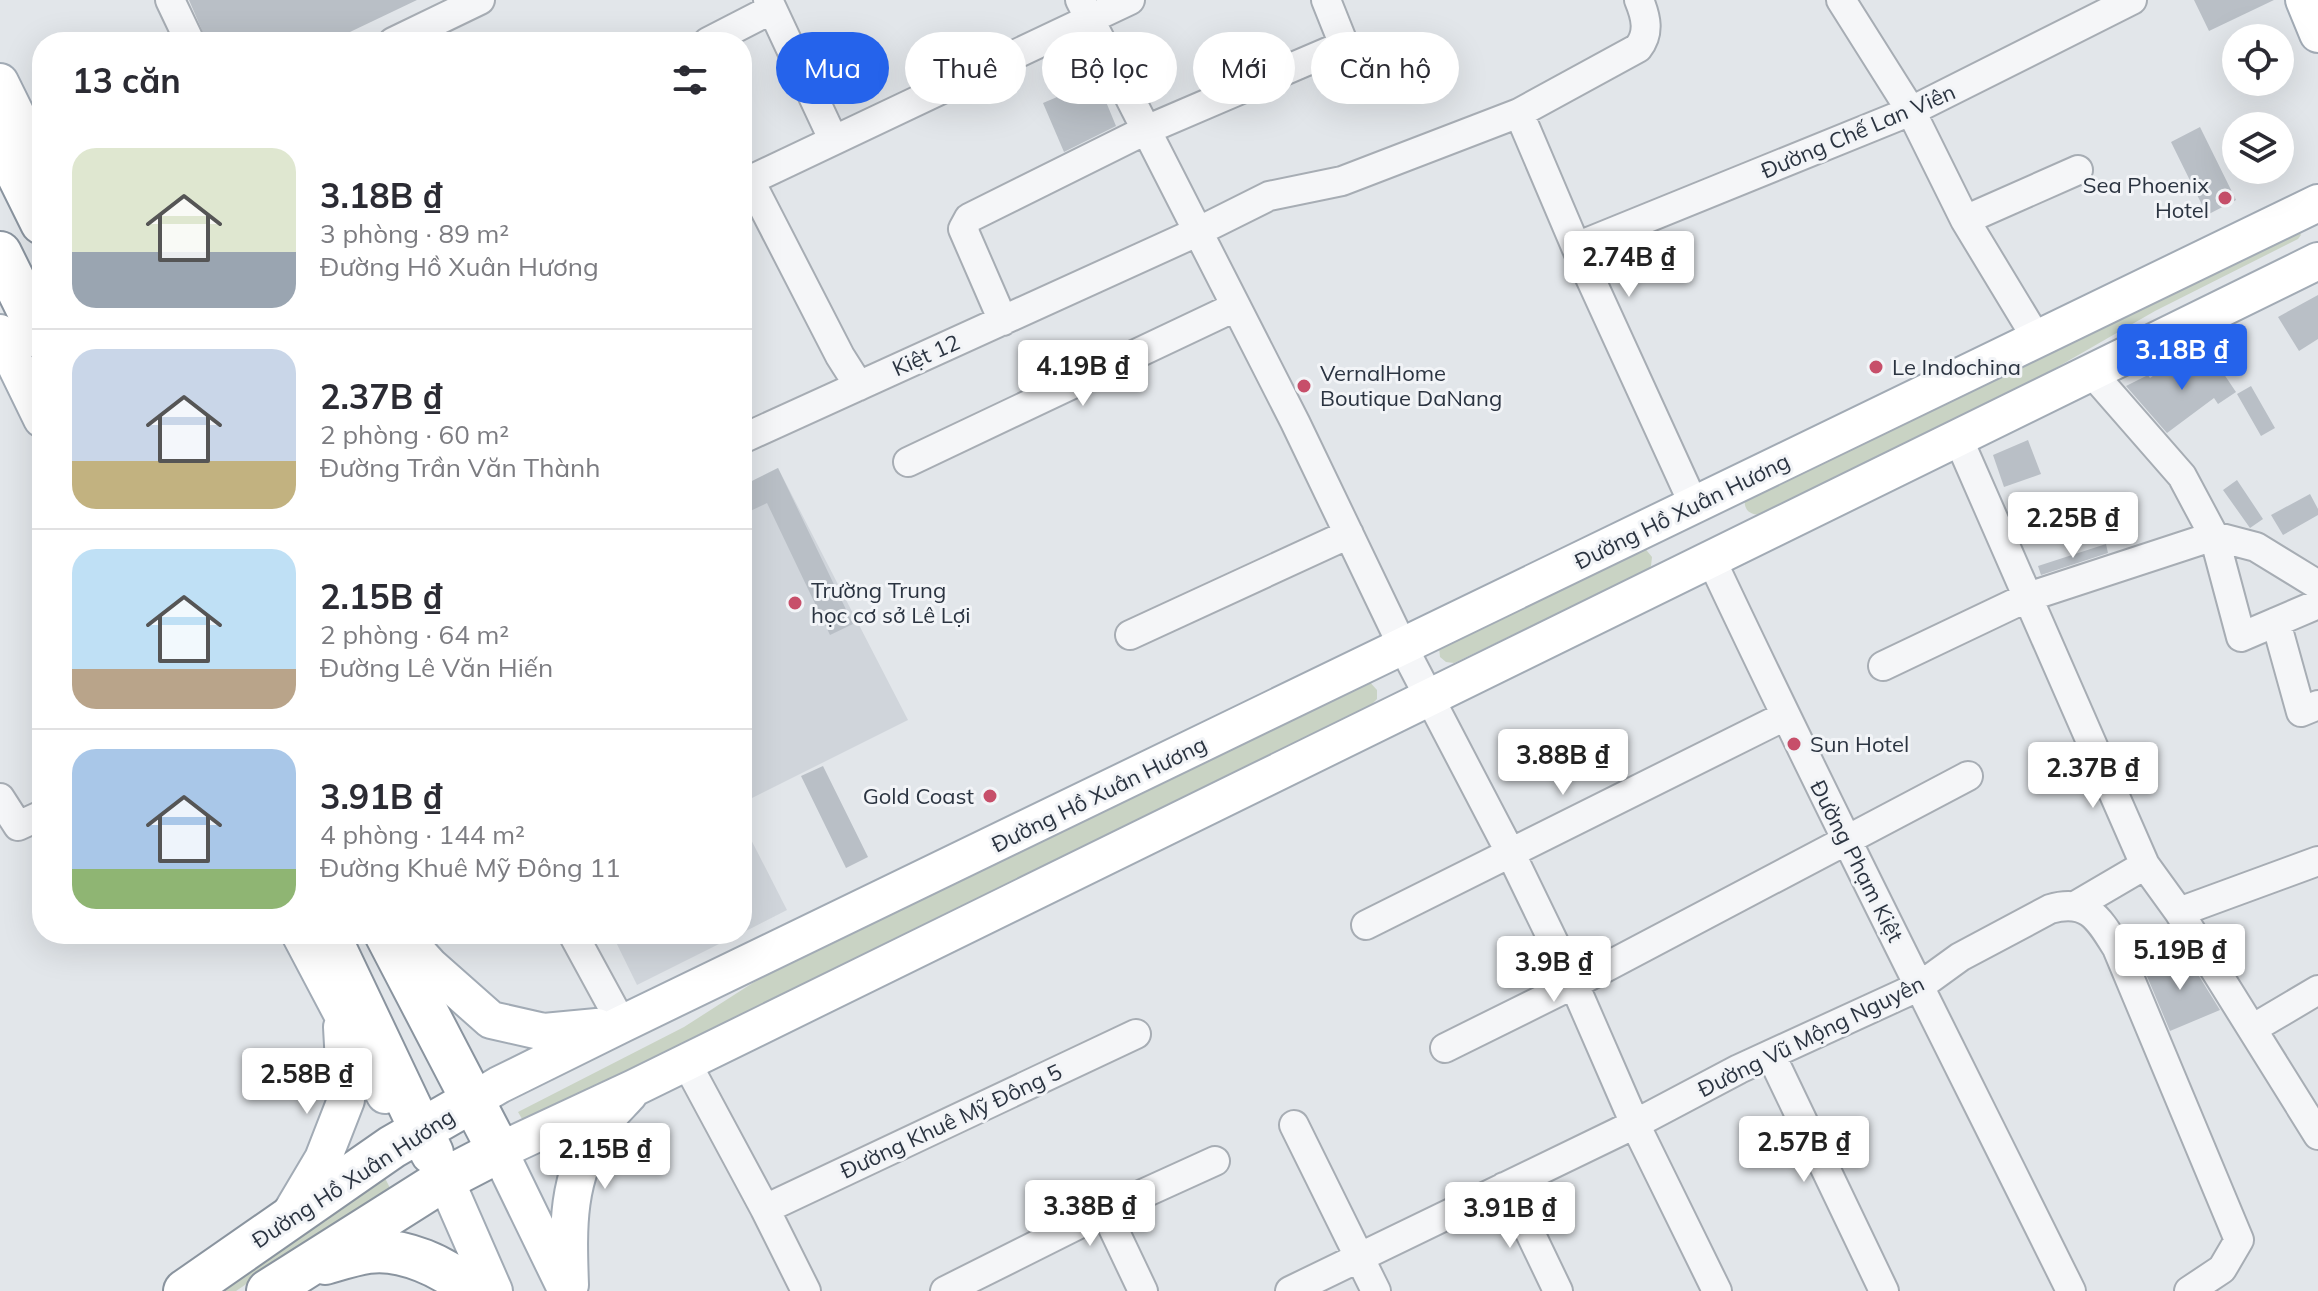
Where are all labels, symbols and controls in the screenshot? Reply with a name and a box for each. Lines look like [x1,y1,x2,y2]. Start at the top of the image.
map controls [2222,24,2294,184]
button: locate [2222,24,2294,96]
chip: Mua [776,32,889,104]
chip: Thuê [905,32,1026,104]
chip: Bộ lọc [1042,32,1177,104]
chip: Mới [1193,32,1295,104]
chip: Căn hộ [1311,32,1459,104]
icon: filters [668,58,712,102]
text: 13 căn [72,59,181,102]
street label: Đường Chế Lan Viên [1757,77,1959,185]
button: layers [2222,112,2294,184]
place label: Sea Phoenix Hotel [2083,171,2209,224]
text: 3.18B ₫ [320,174,443,217]
icon: home [136,180,232,276]
marker: Sea Phoenix Hotel [2216,189,2234,207]
text: 3 phòng · 89 m² [320,217,509,250]
pin: 2.74B ₫ [1555,231,1703,299]
text: 2.74B ₫ [1582,240,1676,273]
text: Đường Hồ Xuân Hương [320,250,599,283]
pin: 3.18B ₫ [2108,324,2256,392]
street label: Kiệt 12 [888,328,964,382]
text: 3.18B ₫ [2135,333,2229,366]
pin: 4.19B ₫ [1009,340,1157,408]
text: 4.19B ₫ [1036,349,1130,382]
place label: Le Indochina [1892,353,2021,381]
marker: Le Indochina [1867,358,1885,376]
place label: VernalHome Boutique DaNang [1320,359,1502,412]
text: 2.37B ₫ [320,375,443,418]
marker: VernalHome Boutique DaNang [1295,377,1313,395]
icon: home [136,381,232,477]
text: 2 phòng · 60 m² [320,418,509,451]
street label: Đường Hồ Xuân Hương [1570,447,1794,575]
text: Đường Trần Văn Thành [320,451,601,484]
pin: 2.25B ₫ [1999,492,2147,560]
text: 2.25B ₫ [2026,501,2120,534]
text: 2.15B ₫ [320,575,443,618]
place label: Trường Trung học cơ sở Lê Lợi [811,576,971,629]
icon: home [136,581,232,677]
marker: Trường Trung học cơ sở Lê Lợi [786,594,804,612]
text: 2 phòng · 64 m² [320,618,509,651]
text: Đường Lê Văn Hiến [320,651,553,684]
pin: 3.88B ₫ [1489,729,1637,797]
street label: Đường Hồ Xuân Hương [987,730,1211,858]
place label: Sun Hotel [1810,730,1909,758]
marker: Sun Hotel [1785,735,1803,753]
text: 3.88B ₫ [1516,738,1610,771]
pin: 2.37B ₫ [2019,742,2167,810]
text: 2.37B ₫ [2046,751,2140,784]
text: 3.91B ₫ [320,775,443,818]
street label: Đường Phạm Kiệt [1804,775,1910,947]
icon: home [136,781,232,877]
place label: Gold Coast [863,782,974,810]
marker: Gold Coast [981,787,999,805]
text: 4 phòng · 144 m² [320,818,525,851]
text: Đường Khuê Mỹ Đông 11 [320,851,621,884]
pin: 5.19B ₫ [2106,924,2254,992]
text: 5.19B ₫ [2133,933,2227,966]
pin: 3.9B ₫ [1489,936,1619,1004]
text: 3.9B ₫ [1515,945,1593,978]
street label: Đường Vũ Mộng Nguyên [1693,969,1929,1103]
pin: 2.58B ₫ [233,1048,381,1116]
text: 2.58B ₫ [260,1057,354,1090]
street label: Đường Khuê Mỹ Đông 5 [836,1057,1066,1185]
street label: Đường Hồ Xuân Hương [246,1102,460,1254]
pin: 2.57B ₫ [1730,1116,1878,1184]
pin: 2.15B ₫ [531,1123,679,1191]
text: 2.57B ₫ [1757,1125,1851,1158]
text: 2.15B ₫ [558,1132,652,1165]
pin: 3.38B ₫ [1016,1180,1164,1248]
pin: 3.91B ₫ [1436,1182,1584,1250]
text: 3.38B ₫ [1043,1189,1137,1222]
text: 3.91B ₫ [1463,1191,1557,1224]

